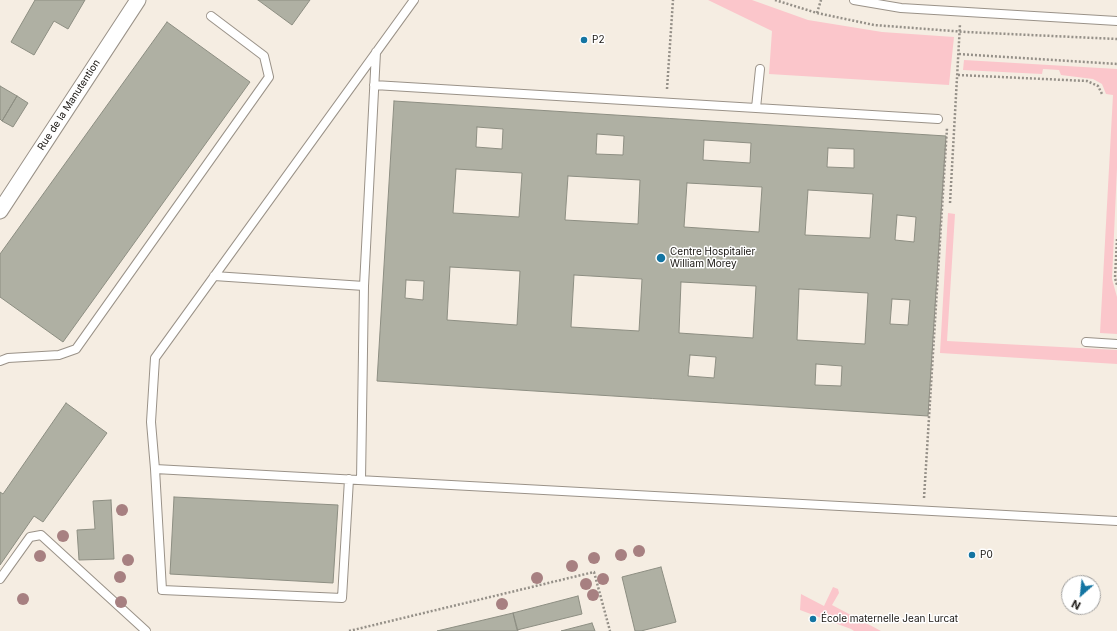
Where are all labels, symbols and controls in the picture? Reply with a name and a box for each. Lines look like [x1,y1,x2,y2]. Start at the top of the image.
place label: P2 [592,34,604,46]
marker: P2 [579,35,589,45]
street label: Rue de la Manutention [35,57,103,153]
place label: Centre Hospitalier William Morey [670,246,755,270]
marker: Centre Hospitalier William Morey [655,252,667,264]
place label: P0 [980,549,993,561]
marker: P0 [967,550,977,560]
north arrow [1061,575,1101,615]
text: N [1069,597,1083,613]
place label: École maternelle Jean Lurcat [821,613,958,625]
marker: École maternelle Jean Lurcat [808,614,818,624]

